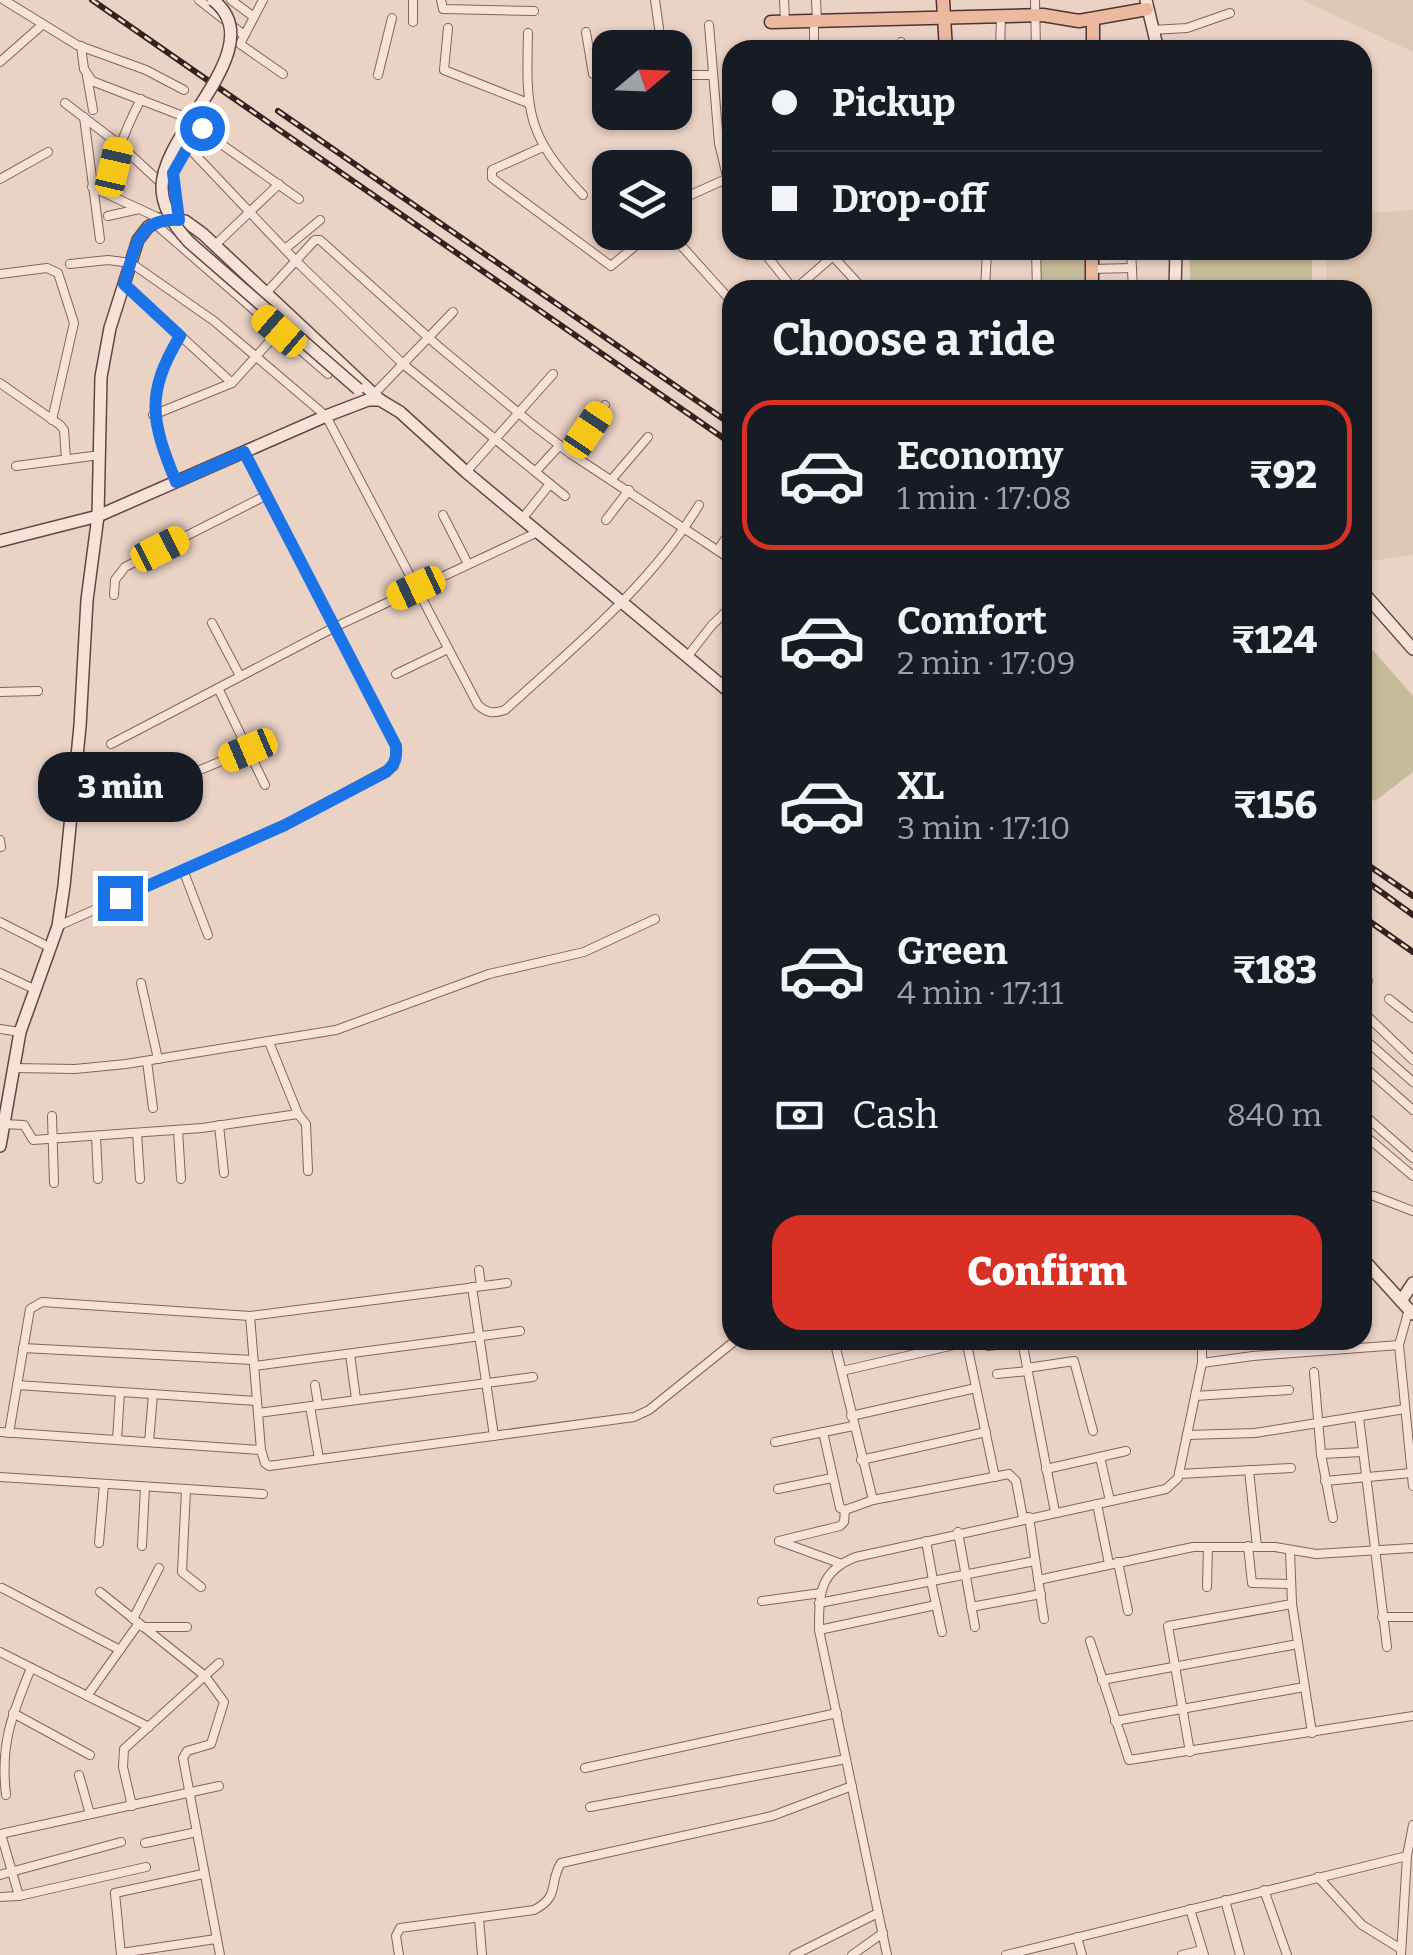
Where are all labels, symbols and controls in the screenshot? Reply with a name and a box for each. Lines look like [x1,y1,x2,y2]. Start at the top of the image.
north arrow [592,30,692,130]
map controls [592,30,692,250]
text: Pickup [832,80,956,126]
route start [180,106,225,151]
car [93,134,135,200]
button: layers [592,150,692,250]
text: Drop-off [832,176,987,222]
car [247,300,311,362]
text: Choose a ride [772,313,1055,367]
car [559,397,617,463]
icon: car [777,430,867,520]
text: Economy [897,433,1063,479]
text: ₹92 [1249,452,1317,498]
text: 1 min · 17:08 [897,479,1072,517]
car [126,522,194,576]
car [382,562,450,614]
icon: car [777,595,867,685]
text: Comfort [897,598,1047,644]
text: ₹124 [1231,617,1317,663]
text: 2 min · 17:09 [897,644,1075,682]
car [215,724,281,776]
callout: 3 min [38,753,202,823]
icon: car [777,760,867,850]
text: XL [897,763,944,809]
text: 3 min [78,768,163,806]
text: ₹156 [1233,782,1317,828]
text: 3 min · 17:10 [897,809,1071,847]
route end [98,876,143,921]
icon: car [777,925,867,1015]
text: Green [897,928,1008,974]
text: ₹183 [1232,947,1317,993]
text: 4 min · 17:11 [897,974,1063,1012]
icon: cash [772,1088,827,1143]
text: Cash [852,1092,938,1138]
text: 840 m [1227,1096,1322,1134]
button: Confirm [772,1215,1322,1330]

